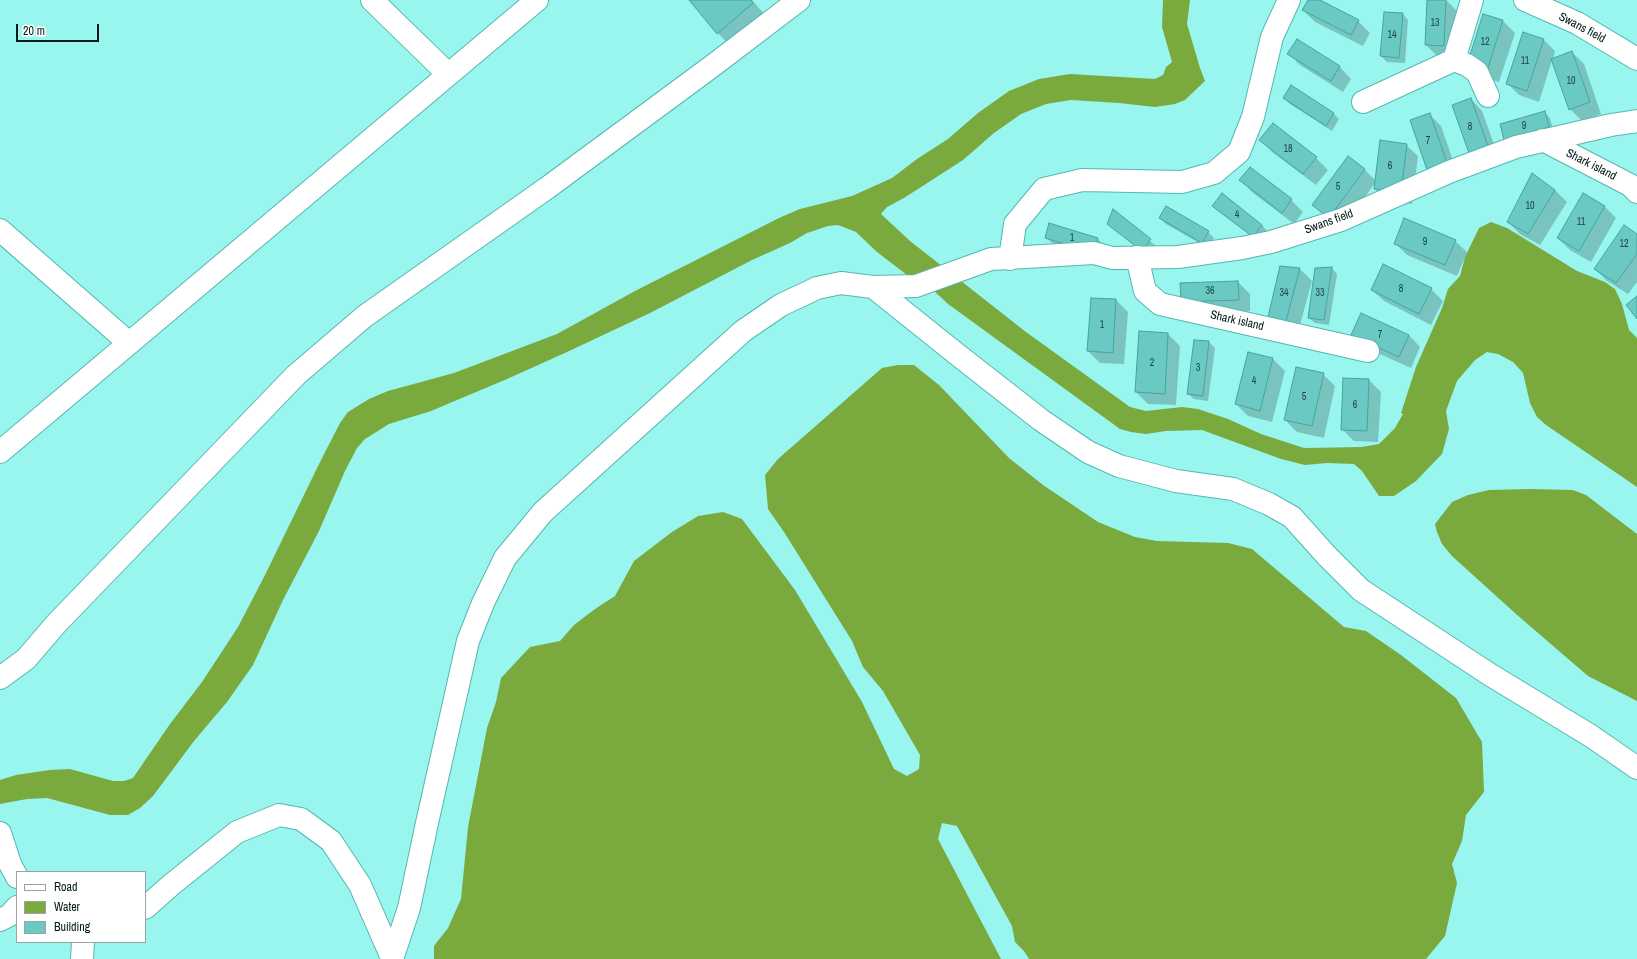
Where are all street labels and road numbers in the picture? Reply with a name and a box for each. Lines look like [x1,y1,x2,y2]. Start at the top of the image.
street label: Swans field [1556,10,1608,46]
street label: Shark island [1563,146,1619,184]
street label: Swans field [1303,207,1355,237]
street label: Shark island [1209,308,1265,334]

